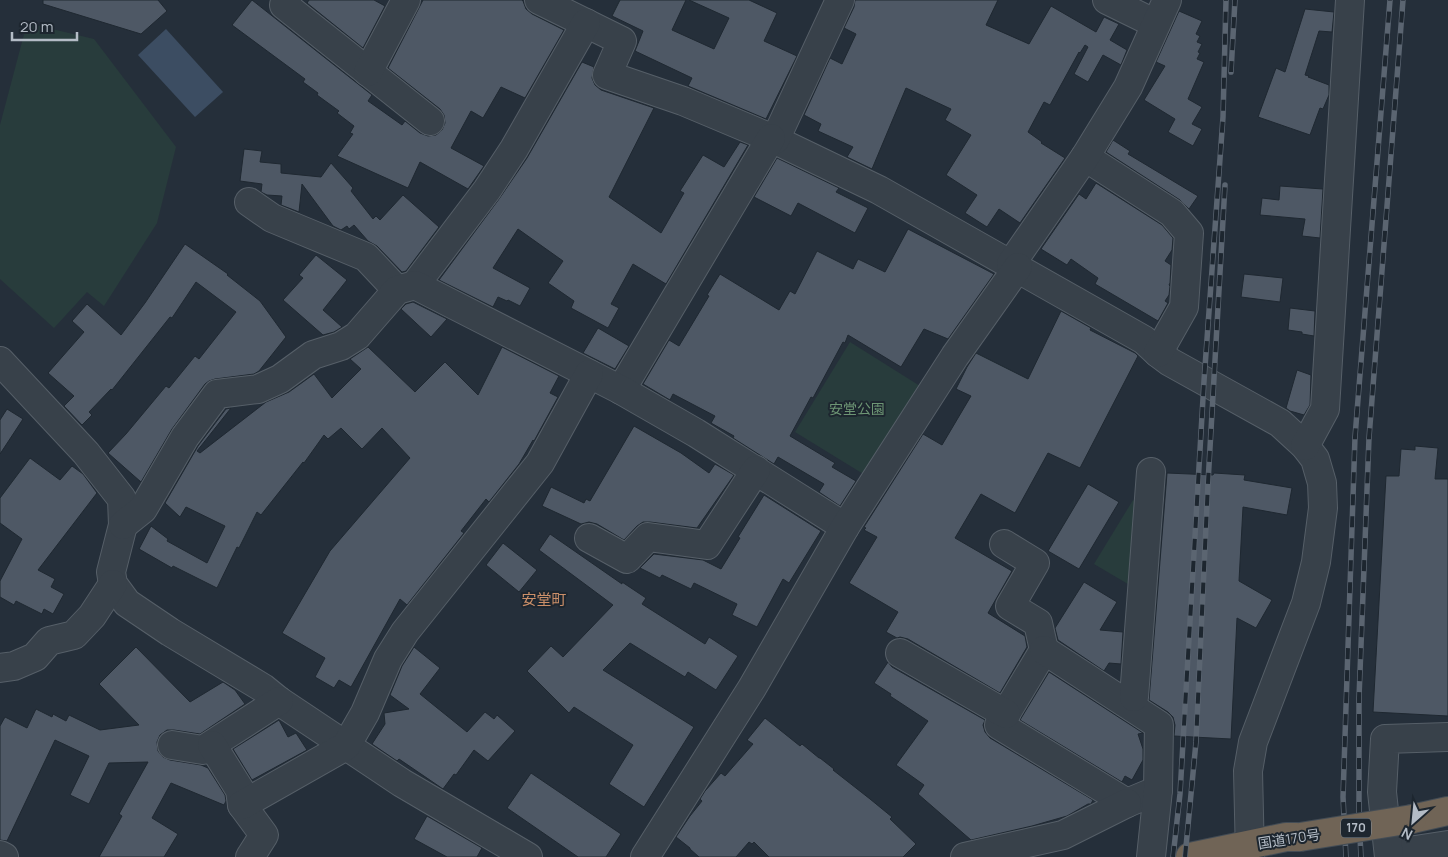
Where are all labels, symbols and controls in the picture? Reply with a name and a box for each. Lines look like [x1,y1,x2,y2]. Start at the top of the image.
scale bar [12,10,78,42]
text: 20 m [20,16,53,37]
park label: 安堂公園 [829,399,885,418]
district label: 安堂町 [521,589,567,610]
north arrow [1388,797,1438,847]
road number: 170 [1341,818,1371,838]
text: N [1398,823,1416,845]
street label: 国道170号 [1256,824,1322,853]

